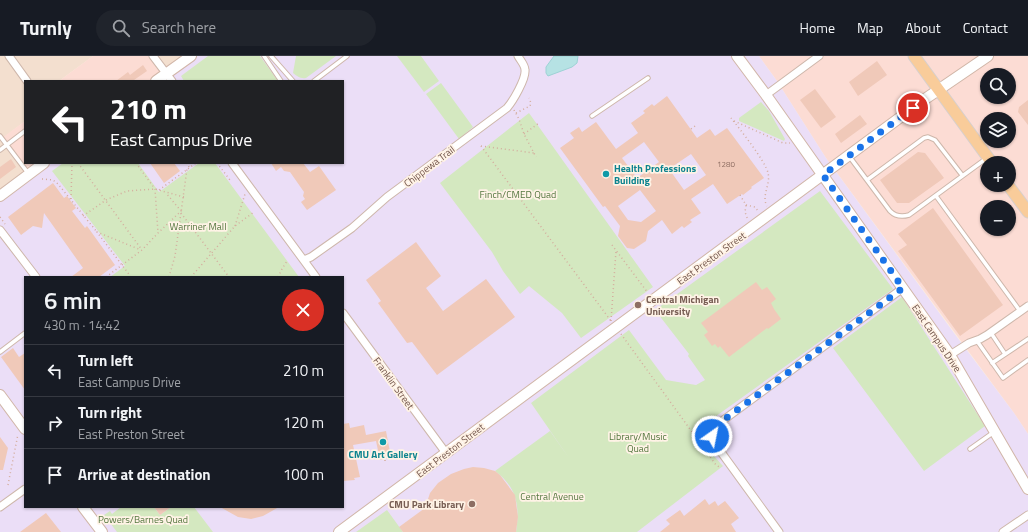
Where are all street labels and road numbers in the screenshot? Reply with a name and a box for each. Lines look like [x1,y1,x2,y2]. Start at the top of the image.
street label: Chippewa Trail [401,142,458,191]
street label: East Preston Street [674,228,749,289]
street label: East Campus Drive [908,301,965,375]
street label: Franklin Street [369,354,418,413]
street label: East Preston Street [413,419,488,481]

